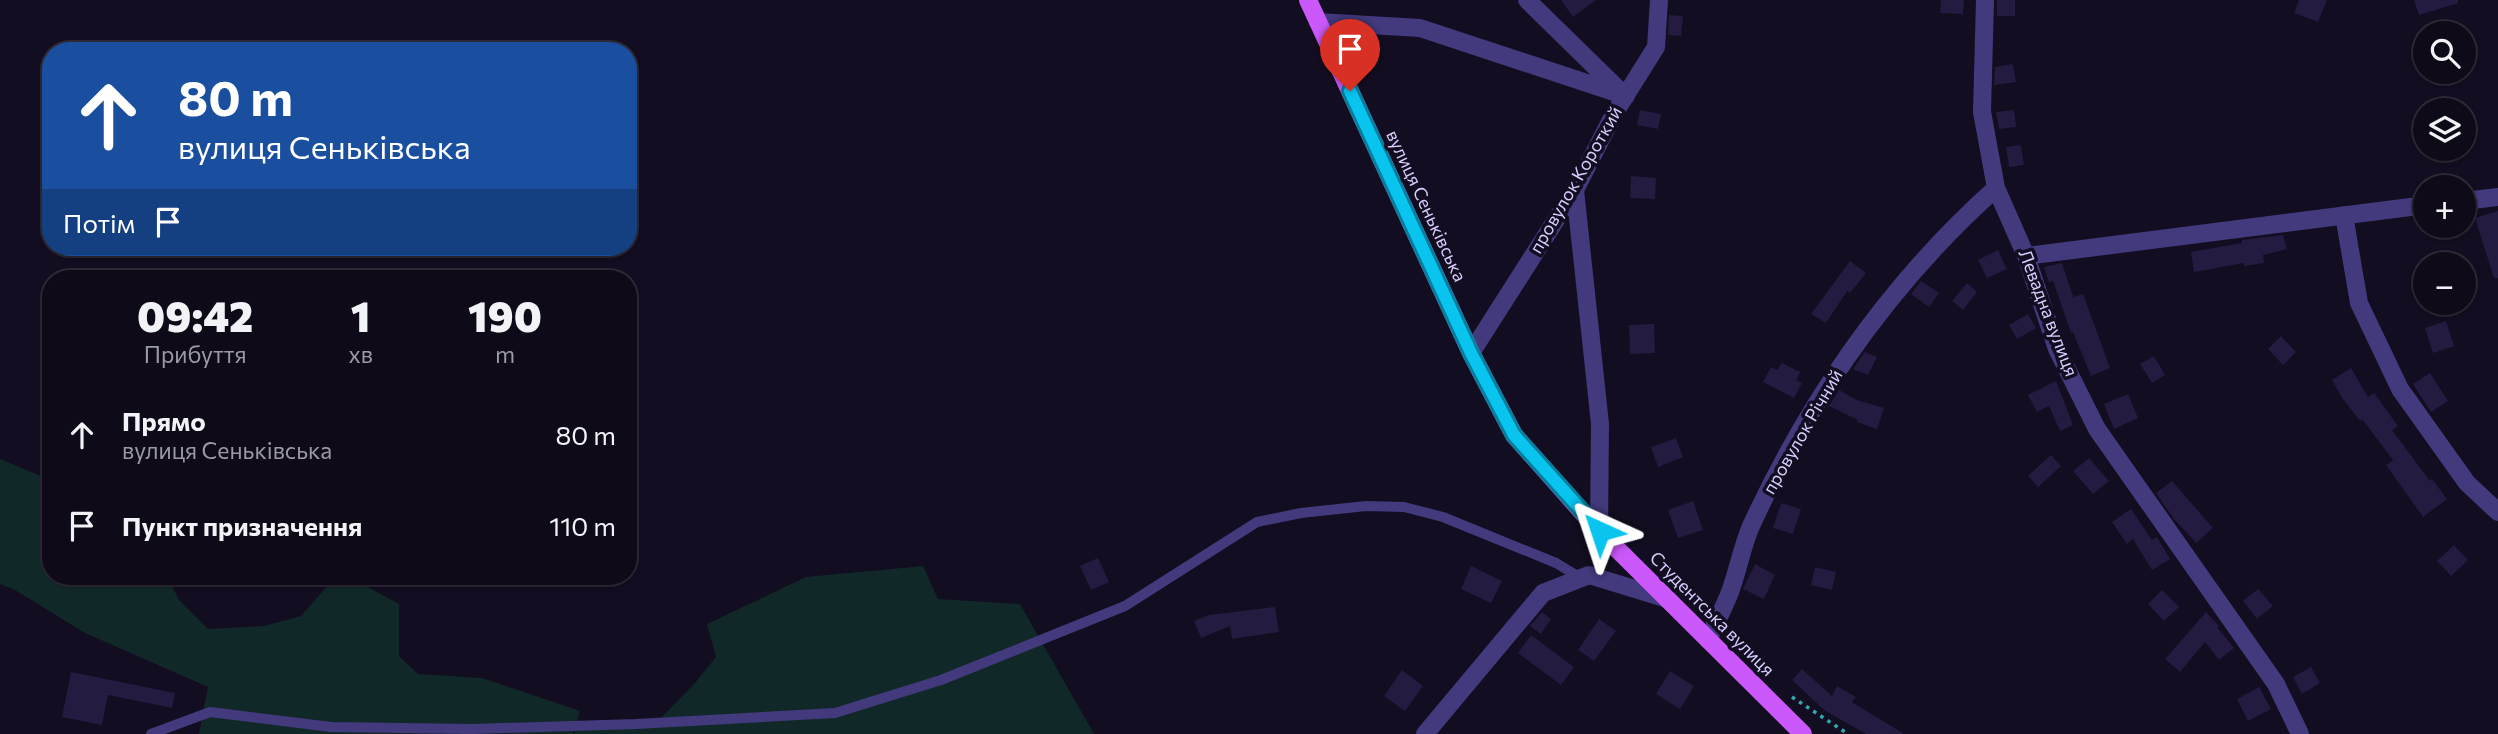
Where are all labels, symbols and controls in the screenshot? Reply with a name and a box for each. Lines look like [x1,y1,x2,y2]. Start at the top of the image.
pin [1320,19,1380,91]
map controls [2413,21,2476,315]
button: search [2413,21,2476,84]
icon: arrive [1331,30,1369,68]
text: 80 m [178,66,293,126]
icon: ahead [63,70,154,161]
button: layers [2413,98,2476,161]
street label: провулок Короткий [1524,102,1626,257]
text: вулиця Сенькiвська [178,126,471,166]
street label: вулиця Сенькiвська [1382,126,1472,285]
button: + [2413,175,2476,238]
icon: arrive [149,203,187,241]
text: Потім [63,207,135,238]
street label: Левадна вулиця [2015,246,2083,379]
button: − [2413,252,2476,315]
text: 09:42 [137,289,253,341]
text: 1 [351,289,370,341]
text: 190 [468,289,542,341]
text: Прибуття [144,340,247,368]
text: хв [348,340,373,368]
text: m [495,340,515,368]
street label: провулок Річний [1758,365,1847,498]
text: Прямо [122,405,206,436]
icon: ahead [63,416,101,454]
text: 80 m [556,419,616,450]
text: вулиця Сенькiвська [122,436,332,464]
position arrow [1563,494,1637,568]
icon: arrive [63,507,101,545]
text: Пункт призначення [122,510,362,541]
text: 110 m [549,510,616,541]
street label: Студентська вулиця [1646,546,1780,680]

